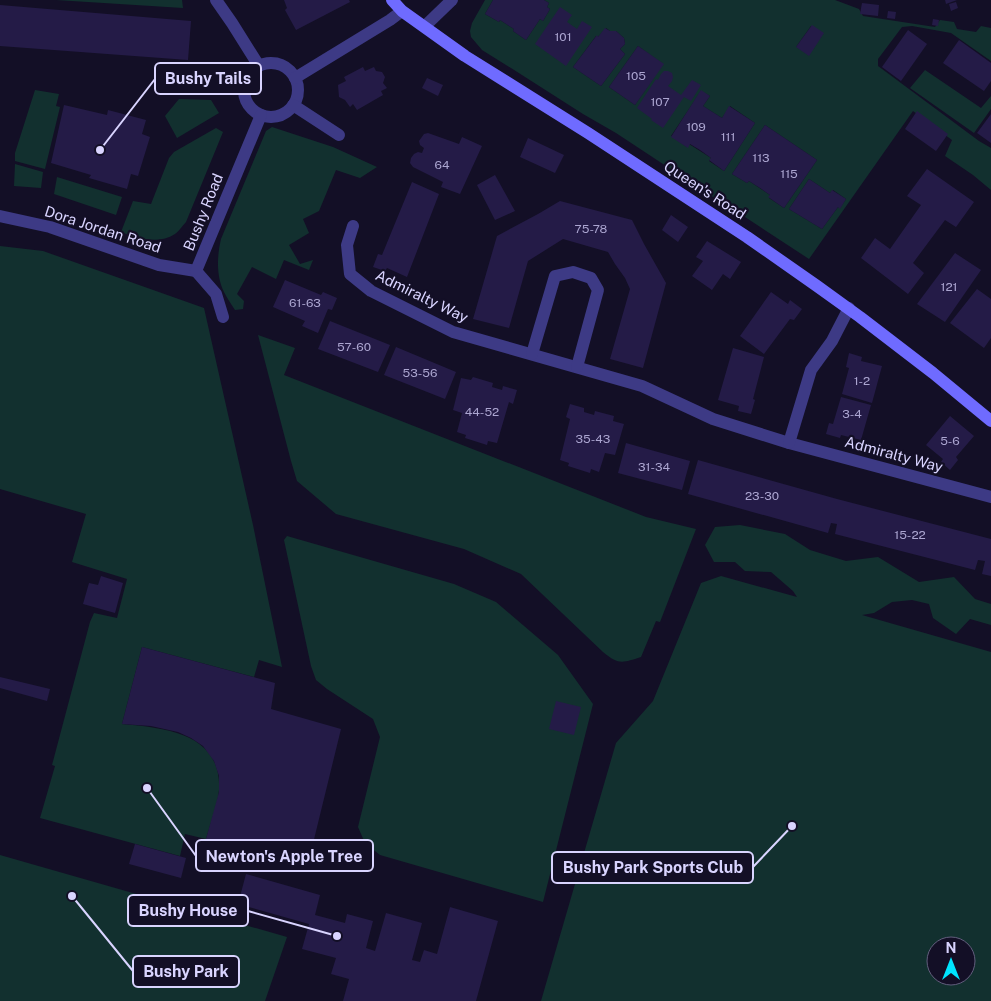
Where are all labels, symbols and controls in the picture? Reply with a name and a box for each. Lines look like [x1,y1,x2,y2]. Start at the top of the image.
house number: 101 [554,30,572,44]
callout: Bushy Tails [155,63,261,94]
text: Bushy Tails [165,69,251,88]
house number: 105 [626,69,646,83]
house number: 107 [650,95,670,109]
house number: 109 [686,120,706,134]
house number: 111 [721,130,735,144]
house number: 113 [752,151,770,165]
street label: Queen's Road [661,157,749,223]
house number: 64 [435,158,450,172]
house number: 115 [780,167,798,181]
street label: Bushy Road [180,171,226,253]
street label: Dora Jordan Road [43,202,163,256]
house number: 75-78 [575,222,608,236]
street label: Admiralty Way [373,266,471,326]
house number: 121 [941,280,957,294]
house number: 61-63 [289,296,321,310]
house number: 57-60 [337,340,371,354]
house number: 53-56 [403,366,437,380]
house number: 1-2 [854,374,870,388]
house number: 44-52 [465,405,499,419]
house number: 3-4 [842,407,862,421]
house number: 35-43 [576,432,610,446]
street label: Admiralty Way [843,433,945,475]
house number: 5-6 [940,434,960,448]
house number: 31-34 [638,460,670,474]
house number: 23-30 [745,489,779,503]
house number: 15-22 [894,528,926,542]
callout: Newton's Apple Tree [196,840,373,871]
text: Newton's Apple Tree [206,847,362,866]
callout: Bushy Park Sports Club [552,852,753,883]
text: Bushy Park Sports Club [563,858,743,877]
callout: Bushy House [128,895,248,926]
text: Bushy House [138,901,238,920]
north arrow [926,936,976,986]
text: N [946,940,956,956]
callout: Bushy Park [133,956,239,987]
text: Bushy Park [143,962,229,981]

